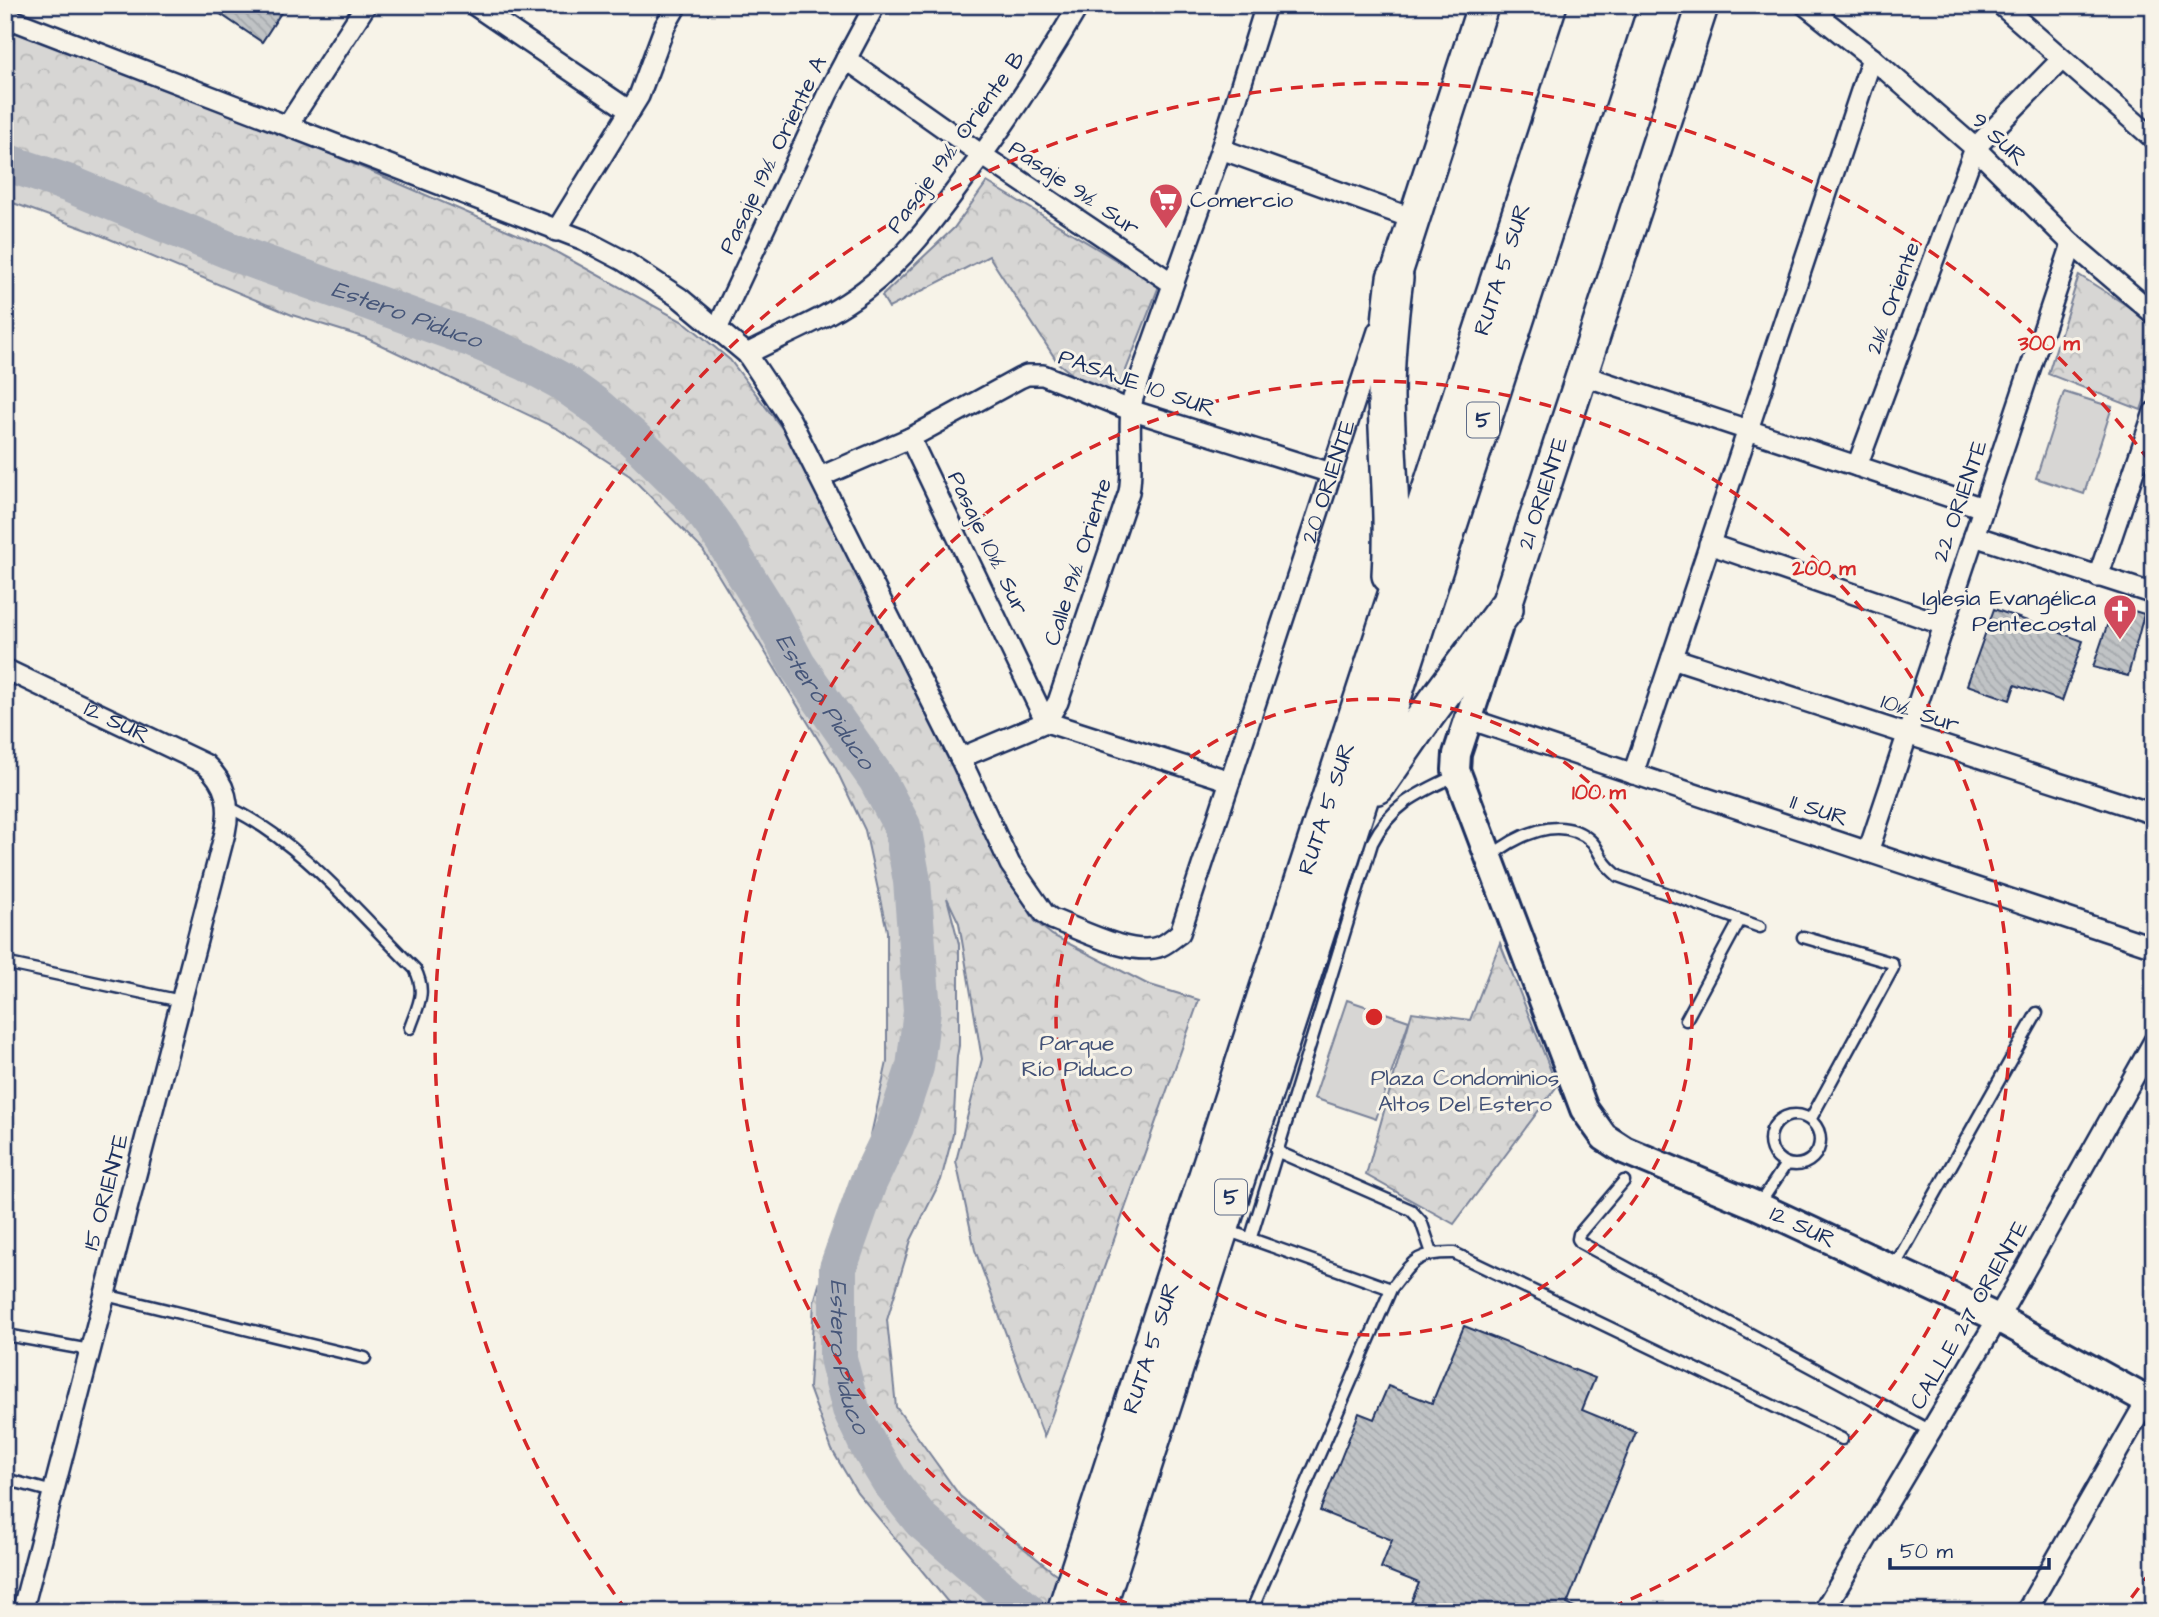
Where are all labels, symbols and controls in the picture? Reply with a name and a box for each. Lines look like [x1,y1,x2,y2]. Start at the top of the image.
street label: Pasaje 19½ Oriente B [879,44,1033,240]
street label: Pasaje 19½ Oriente A [711,50,835,259]
street label: 9 SUR [1964,105,2034,173]
street label: Pasaje 9½ Sur [1002,132,1146,244]
supermarket icon: Comercio [1147,181,1185,230]
place label: Comercio [1190,184,1293,216]
street label: RUTA 5 SUR [1466,199,1538,340]
street label: 21½ Oriente [1858,237,1928,359]
water label: Estero Piduco [327,272,489,358]
text: 300 m [2017,329,2081,358]
street label: PASAJE 10 SUR [1054,341,1220,425]
road number: 5 [1467,402,1499,438]
street label: 20 ORIENTE [1293,415,1364,547]
street label: 21 ORIENTE [1510,432,1576,553]
street label: 22 ORIENTE [1924,435,1996,566]
street label: Pasaje 10½ Sur [939,466,1037,620]
street label: Calle 19½ Oriente [1036,474,1120,650]
text: 200 m [1791,554,1856,583]
place label: Iglesia Evangélica Pentecostal [1922,582,2096,640]
church icon: Iglesia Evangélica Pentecostal [2101,592,2139,641]
water label: Estero Piduco [767,628,883,778]
street label: 10½ Sur [1877,685,1964,741]
street label: 12 SUR [79,693,155,752]
street label: RUTA 5 SUR [1290,738,1363,879]
text: 100 m [1572,778,1627,807]
street label: 11 SUR [1786,786,1852,834]
centre of rings [1362,1005,1386,1029]
park label: Parque Río Piduco [1021,1027,1133,1085]
park label: Plaza Condominios Altos Del Estero [1371,1062,1559,1120]
street label: 15 ORIENTE [75,1130,137,1254]
road number: 5 [1215,1180,1247,1214]
street label: 12 SUR [1765,1198,1841,1256]
street label: CALLE 27 ORIENTE [1902,1214,2036,1415]
street label: RUTA 5 SUR [1115,1277,1187,1418]
water label: Estero Piduco [821,1279,878,1441]
scale bar [1890,1526,2049,1570]
text: 50 m [1900,1537,1954,1566]

